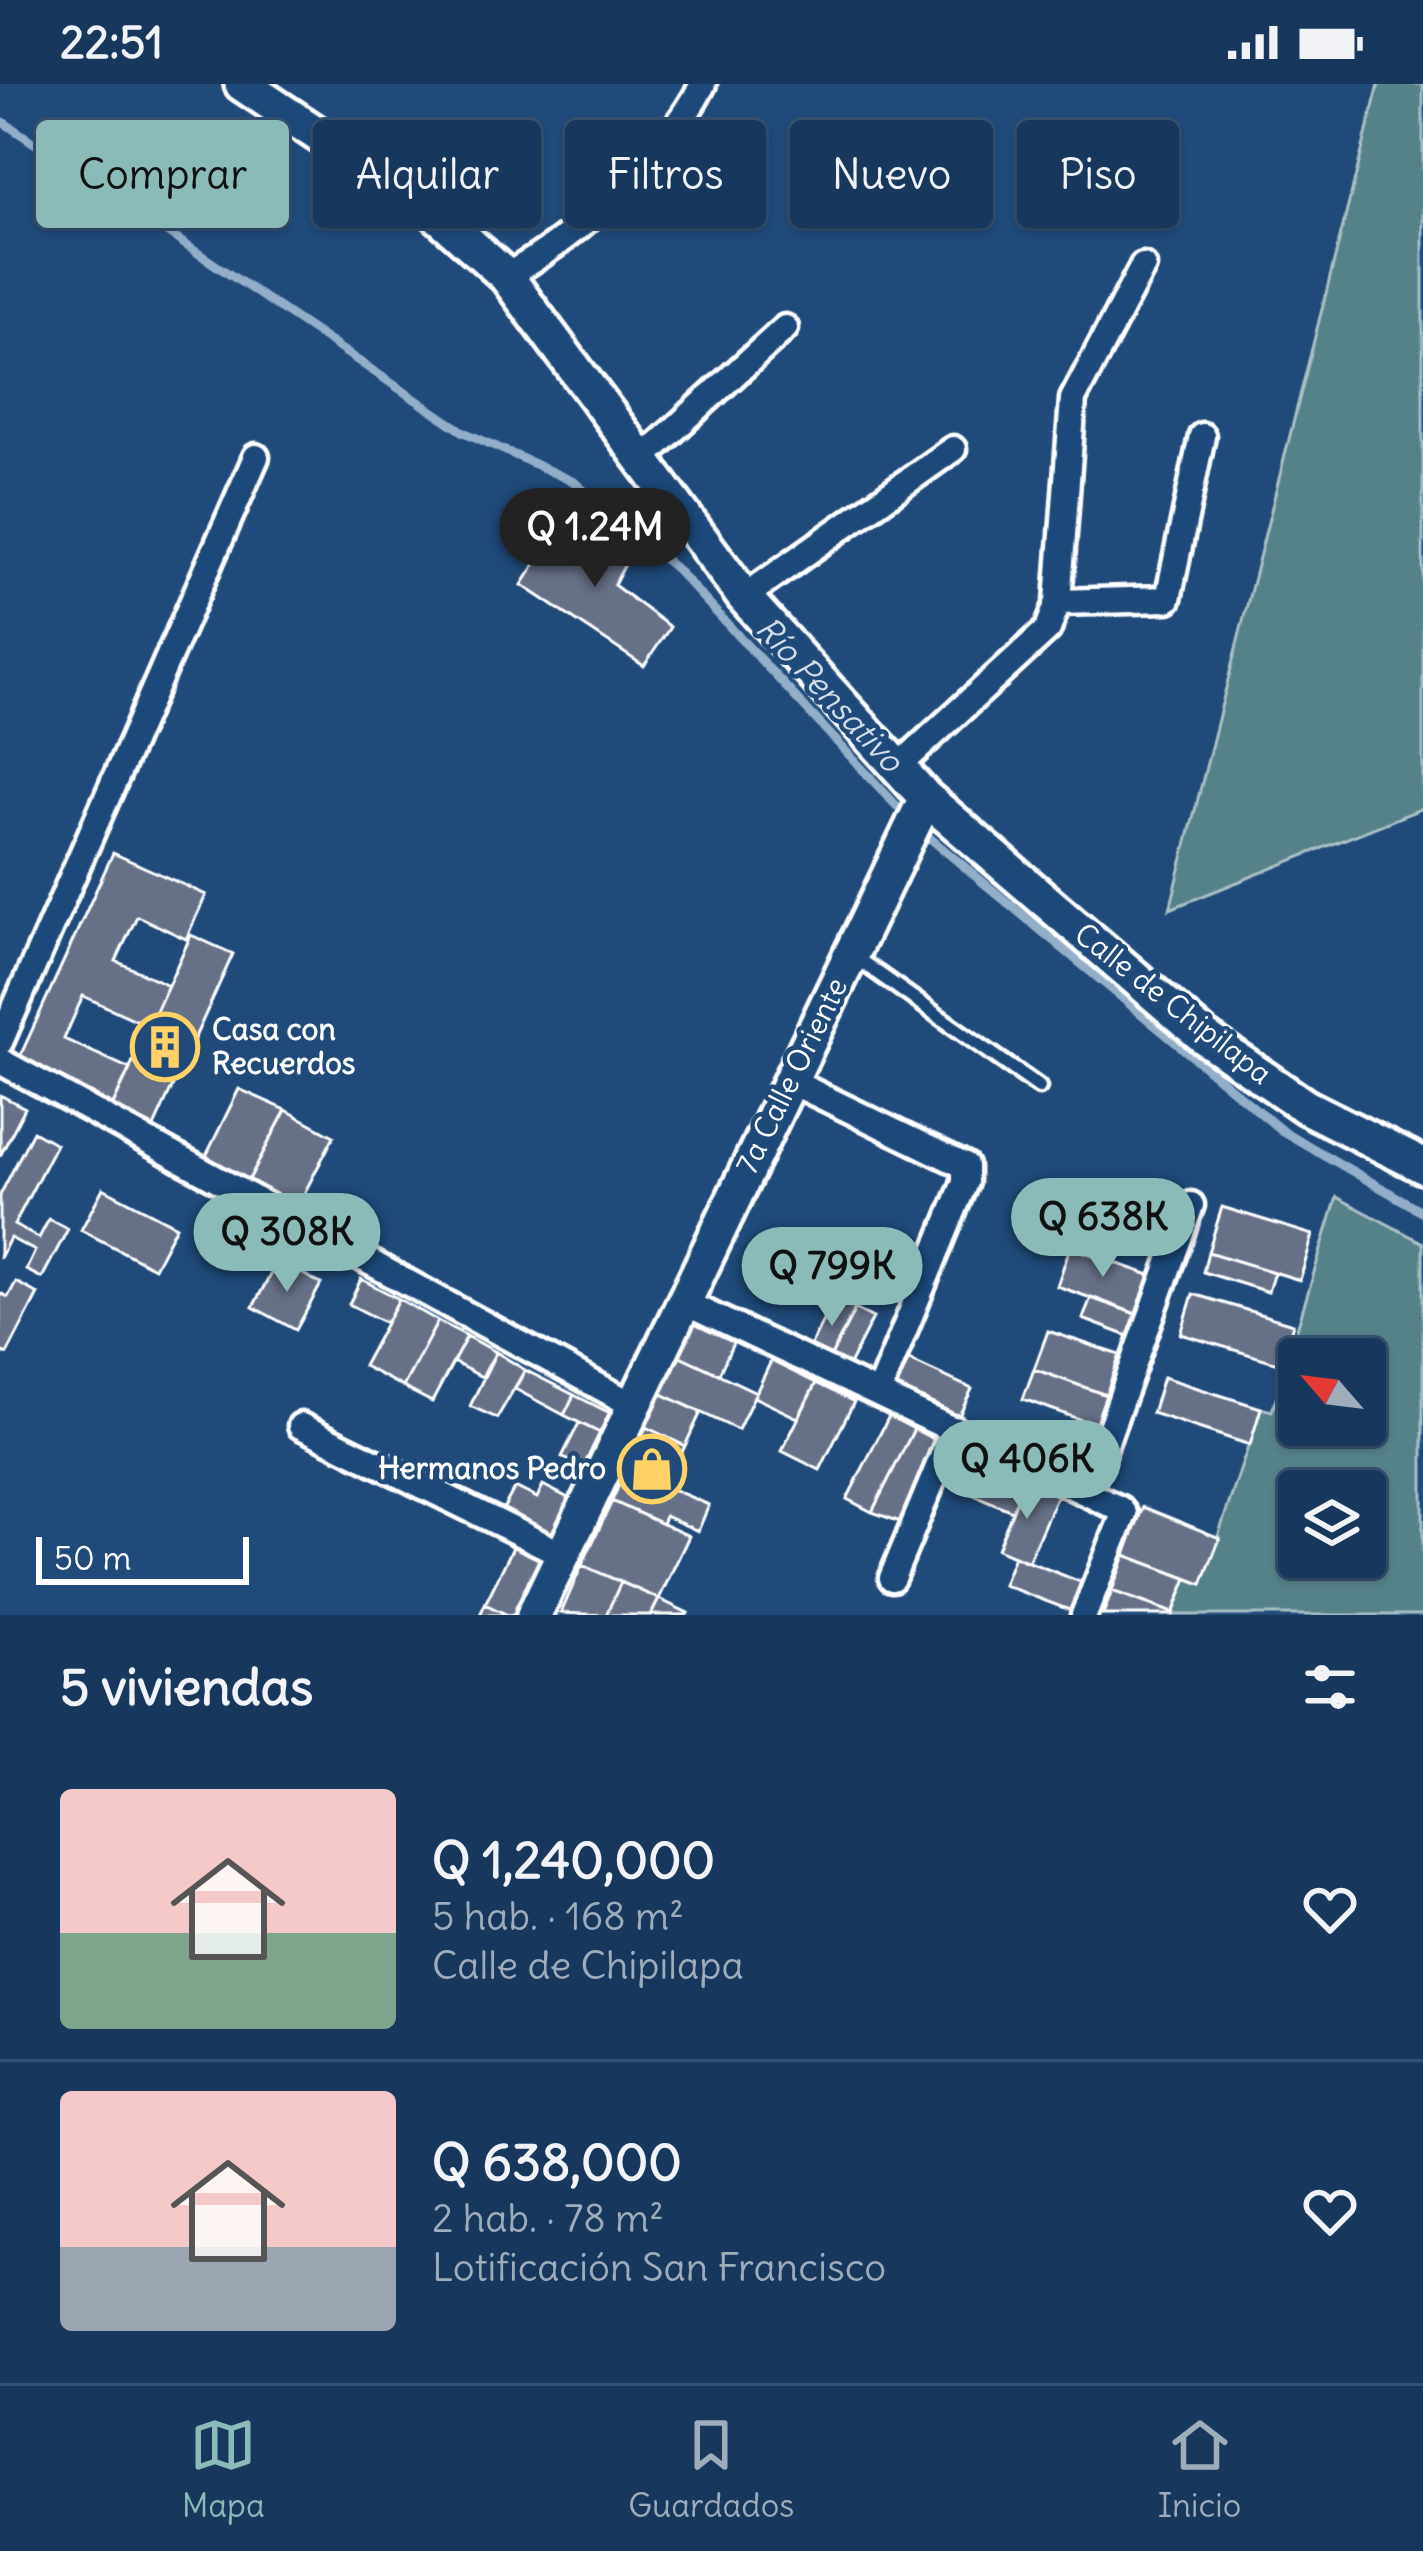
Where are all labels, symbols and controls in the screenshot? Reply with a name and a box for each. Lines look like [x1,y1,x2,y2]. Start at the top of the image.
text: 22:51 [60,14,163,70]
chip: Comprar [36,120,289,228]
chip: Alquilar [313,120,541,228]
chip: Filtros [565,120,766,228]
chip: Nuevo [790,120,993,228]
chip: Piso [1017,120,1179,228]
pin: Q 1.24M [484,488,706,590]
text: Q 1.24M [526,502,664,551]
water label: Río Pensativo [747,608,914,782]
street label: Calle de Chipilapa [1067,914,1280,1092]
street label: 7a Calle Oriente [727,971,855,1180]
place label: Casa con Recuerdos [212,1010,356,1082]
building icon: Casa con Recuerdos [130,1012,200,1082]
pin: Q 638K [1005,1178,1201,1280]
text: Q 638K [1038,1192,1168,1241]
pin: Q 308K [189,1193,385,1295]
text: Q 308K [220,1207,354,1256]
pin: Q 799K [734,1227,930,1329]
text: Q 799K [769,1241,895,1290]
north arrow [1278,1338,1386,1446]
map controls [1278,1338,1386,1578]
pin: Q 406K [929,1420,1125,1522]
shop icon: Hermanos Pedro [617,1434,687,1504]
text: Q 406K [960,1434,1094,1483]
place label: Hermanos Pedro [378,1449,606,1487]
button: layers [1278,1470,1386,1578]
scale bar [36,1531,249,1584]
text: 50 m [54,1537,131,1579]
icon: filters [1297,1654,1363,1720]
text: 5 viviendas [60,1655,313,1719]
text: Q 1,240,000 [432,1828,715,1892]
icon: home [156,1837,300,1981]
icon: heart [1297,1876,1363,1942]
text: 5 hab. · 168 m² [432,1892,684,1941]
text: Calle de Chipilapa [432,1941,744,1990]
text: Q 638,000 [432,2130,682,2194]
icon: home [156,2139,300,2283]
icon: heart [1297,2178,1363,2244]
text: 2 hab. · 78 m² [432,2194,664,2243]
text: Lotificación San Francisco [432,2243,886,2292]
tab: Mapa [182,2412,265,2526]
tab: Guardados [628,2412,794,2526]
tab: Inicio [1158,2412,1241,2526]

